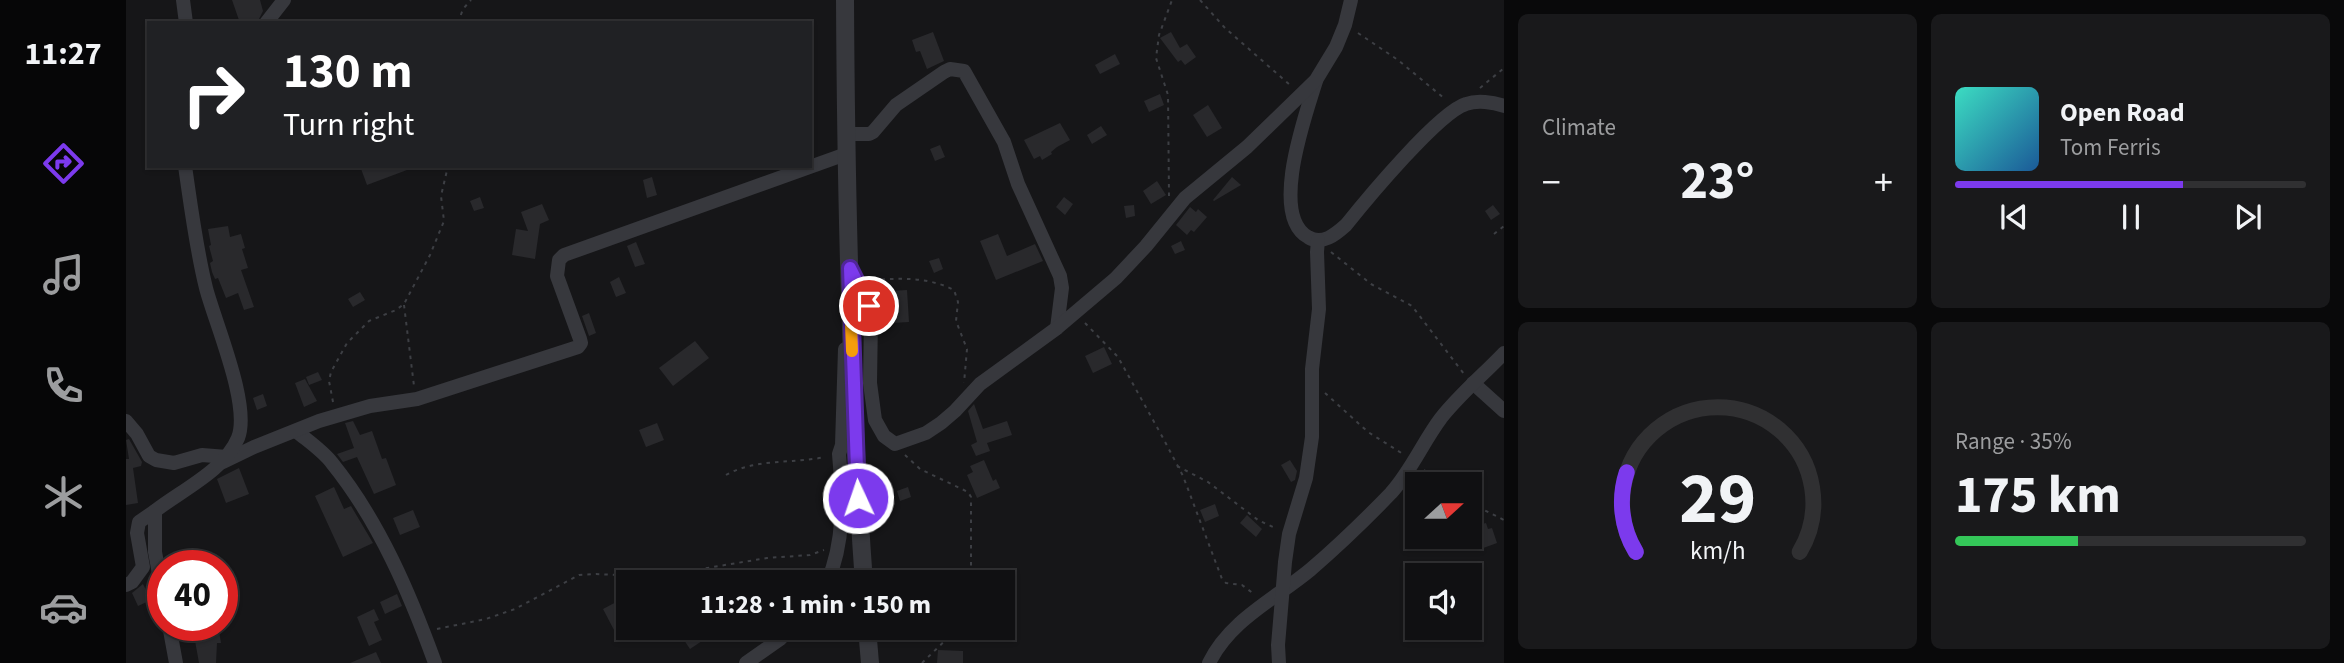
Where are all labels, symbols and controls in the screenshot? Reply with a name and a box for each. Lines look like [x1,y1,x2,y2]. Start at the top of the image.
text: 11:27 [24,31,102,77]
text: 130 m [283,37,412,107]
icon: right [168,49,259,140]
text: Open Road [2060,94,2185,131]
text: Turn right [283,102,414,148]
text: Climate [1542,111,1616,144]
text: Tom Ferris [2060,131,2161,164]
icon: directions [39,139,88,188]
text: 23° [1681,145,1754,219]
text: − [1542,156,1561,210]
text: + [1874,156,1893,210]
icon: previous [1995,198,2033,236]
icon: pause [2112,198,2150,236]
icon: next [2229,198,2267,236]
icon: music [39,250,88,299]
pin [839,276,899,336]
icon: arrive [850,287,888,325]
icon: phone [39,361,88,410]
text: Range · 35% [1955,425,2072,458]
text: 29 [1679,447,1756,551]
text: 175 km [1955,459,2121,533]
position arrow [821,461,895,535]
icon: climate [39,472,88,521]
north arrow [1405,472,1482,550]
map controls [1405,472,1482,640]
text: km/h [1690,532,1745,568]
speed limit sign: 40 [147,550,238,641]
button: sound [1405,563,1482,640]
icon: car [39,583,88,632]
text: 11:28 · 1 min · 150 m [700,586,931,623]

